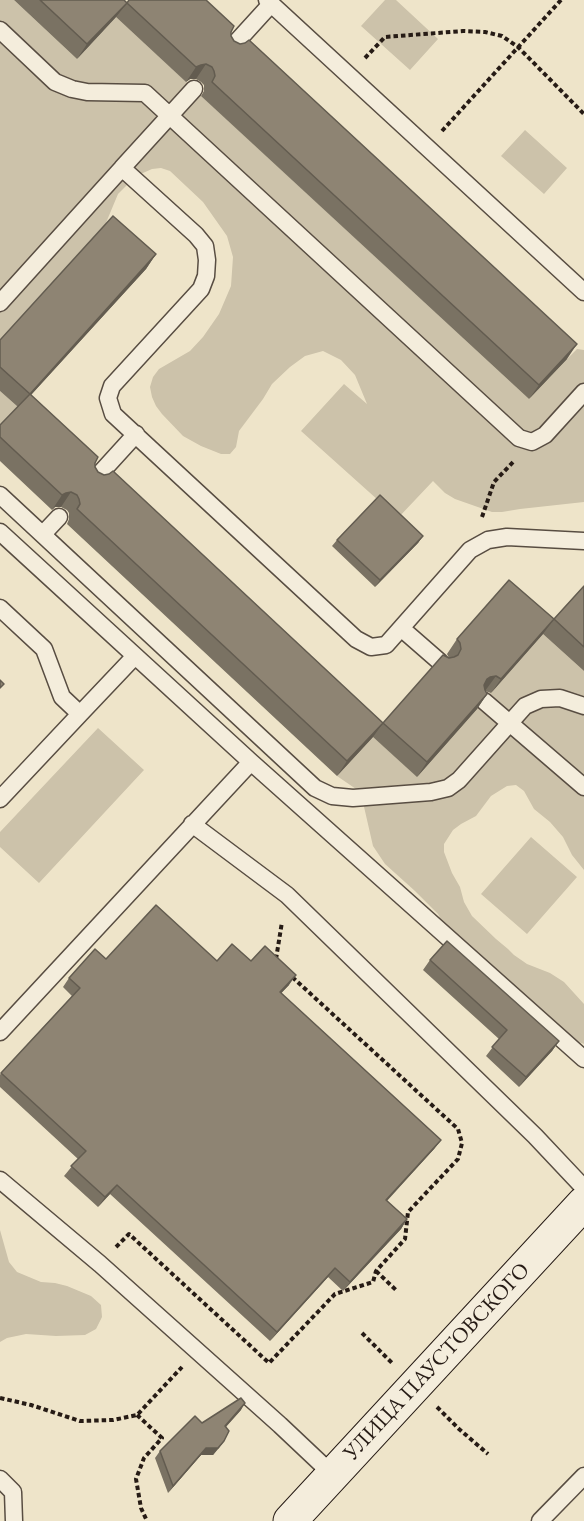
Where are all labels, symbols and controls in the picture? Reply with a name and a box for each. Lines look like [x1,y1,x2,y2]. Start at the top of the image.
street label: УЛИЦА ПАУСТОВСКОГО [338,1258,536,1466]

